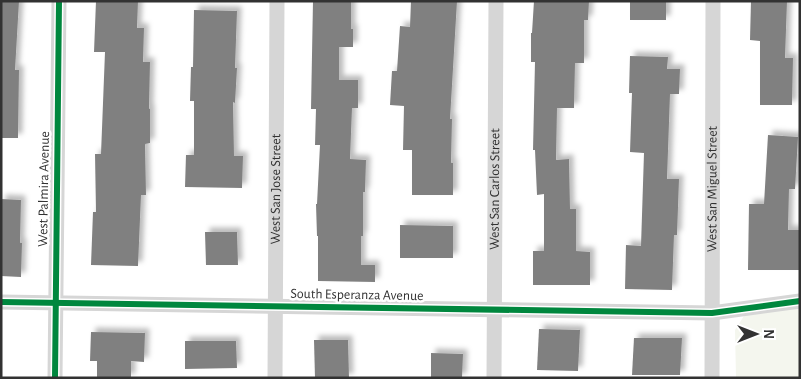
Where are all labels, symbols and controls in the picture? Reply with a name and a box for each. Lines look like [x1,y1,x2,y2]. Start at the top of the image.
street label: West San Miguel Street [705,125,720,252]
street label: West San Carlos Street [488,128,502,250]
street label: West Palmira Avenue [36,131,52,247]
street label: West San Jose Street [269,133,283,244]
street label: South Esperanza Avenue [290,287,424,303]
north arrow [731,309,781,359]
text: N [761,329,775,339]

